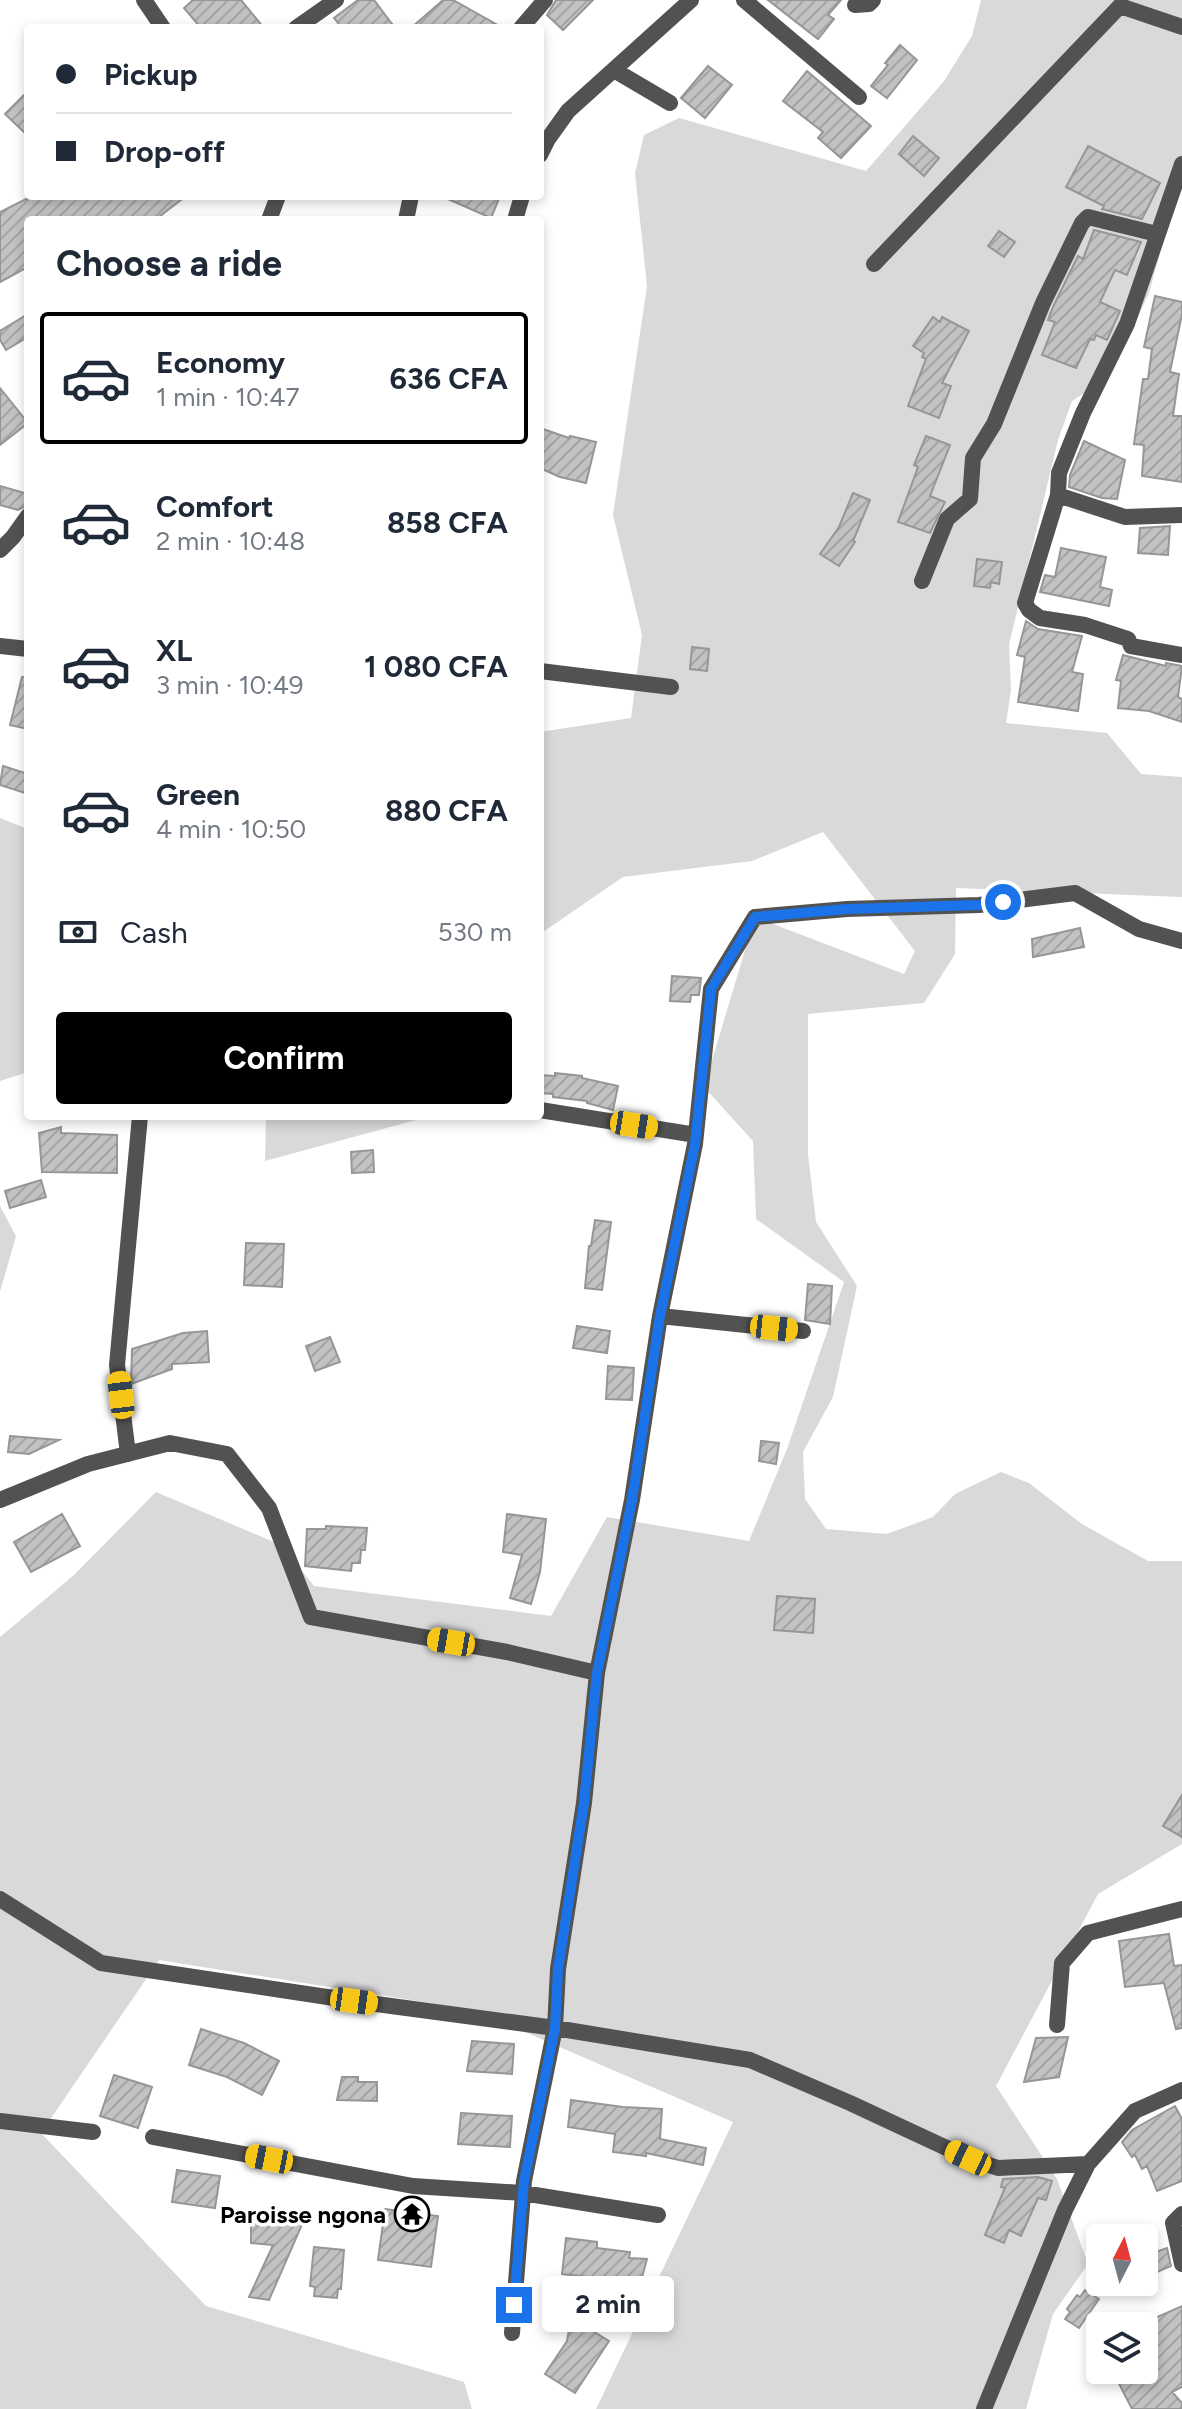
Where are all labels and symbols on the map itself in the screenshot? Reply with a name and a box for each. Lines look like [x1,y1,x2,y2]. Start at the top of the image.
route start [985,884,1021,920]
car [608,1109,660,1141]
car [749,1314,799,1342]
car [106,1370,136,1420]
car [425,1626,477,1658]
car [329,1986,379,2016]
car [941,2137,995,2179]
car [243,2143,295,2175]
temple icon: Paroisse ngona [393,2195,431,2233]
place label: Paroisse ngona [220,2200,386,2229]
north arrow [1086,2224,1158,2296]
callout: 2 min [542,2277,674,2333]
route end [496,2287,532,2323]

